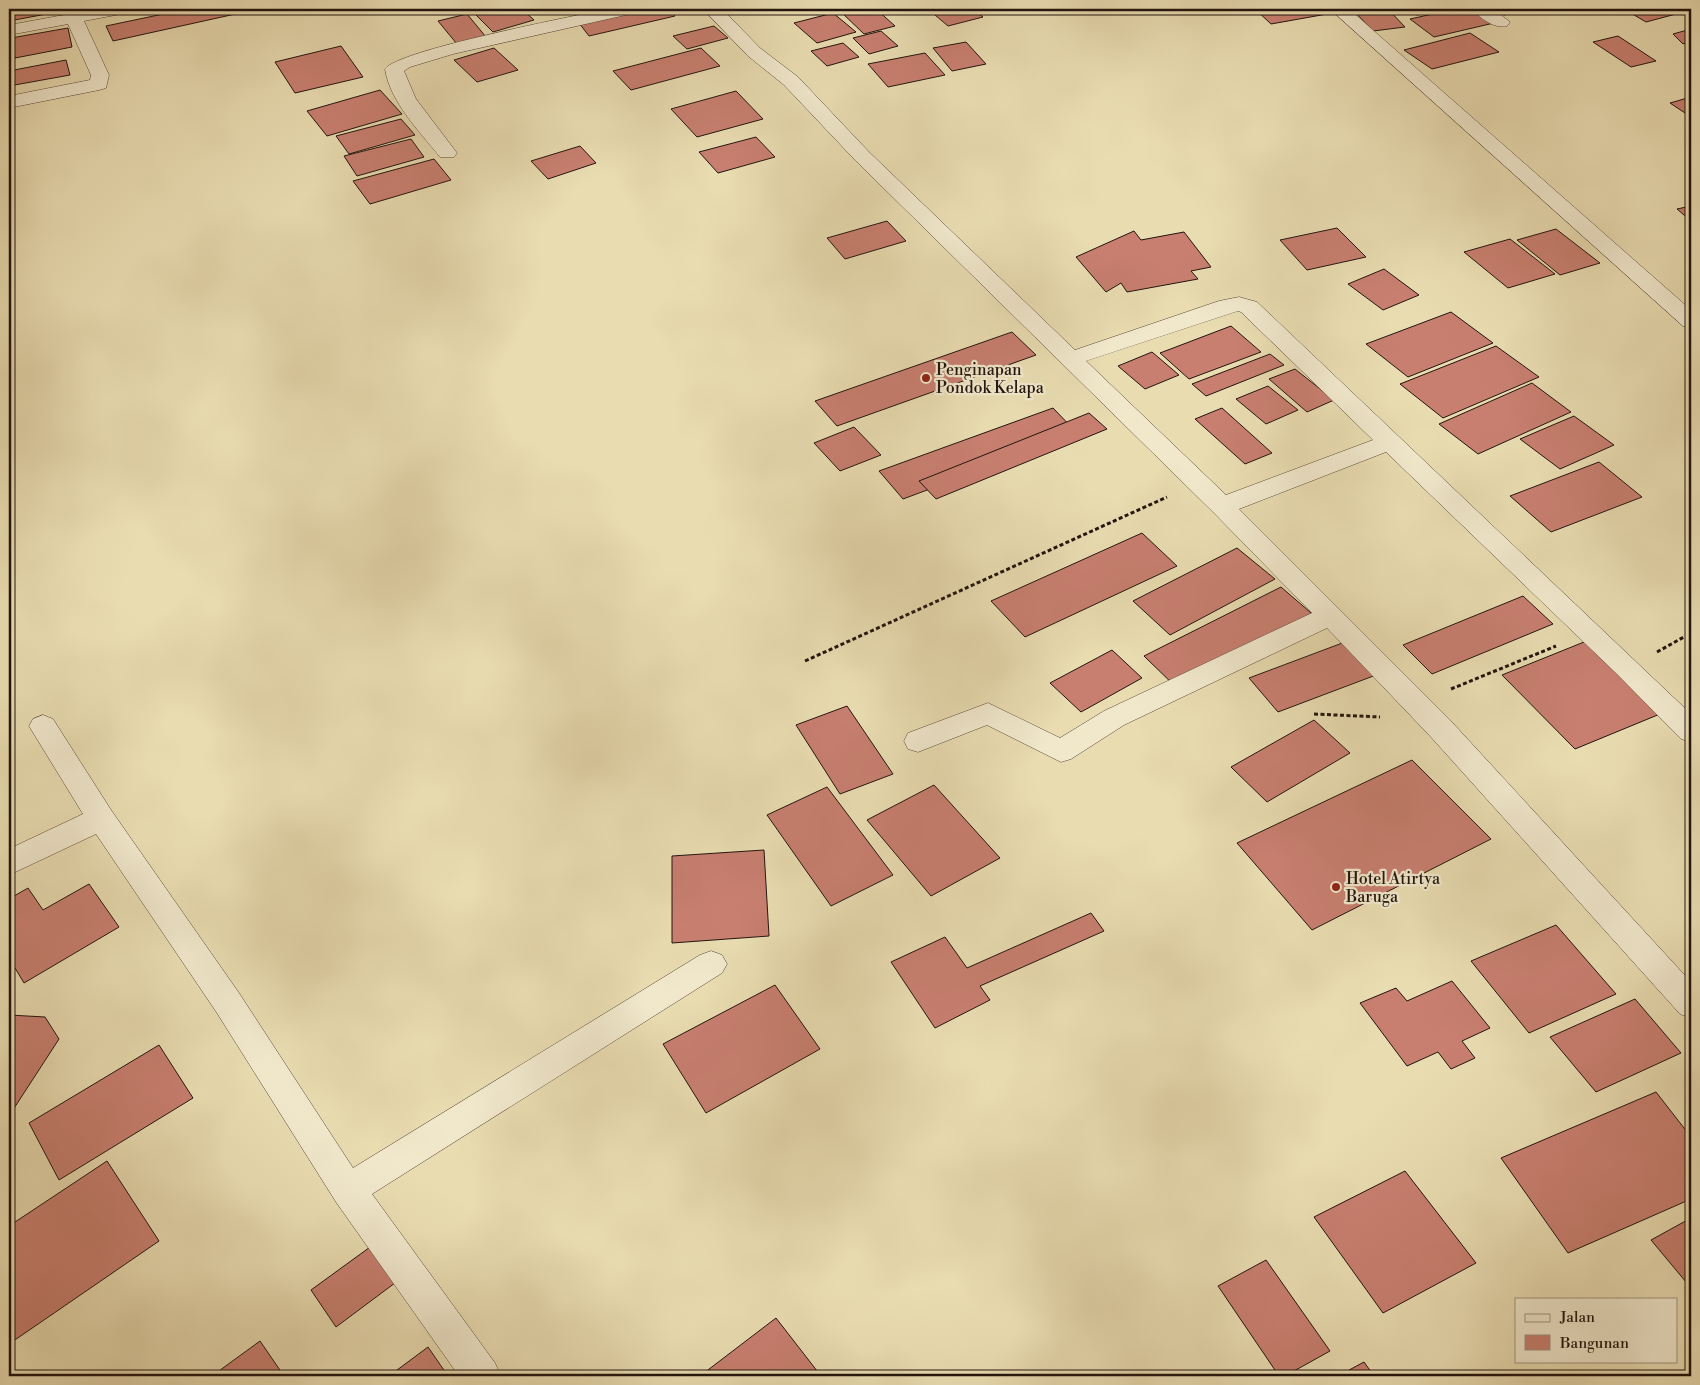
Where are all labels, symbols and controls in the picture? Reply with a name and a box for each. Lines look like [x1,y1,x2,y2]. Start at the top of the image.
place label: Penginapan Pondok Kelapa [936,360,1045,398]
marker: Penginapan Pondok Kelapa [920,372,932,384]
place label: Hotel Atirtya Baruga [1345,869,1441,907]
marker: Hotel Atirtya Baruga [1330,881,1342,893]
legend [1515,1298,1678,1362]
text: Jalan [1559,1308,1595,1327]
text: Bangunan [1559,1334,1629,1353]

